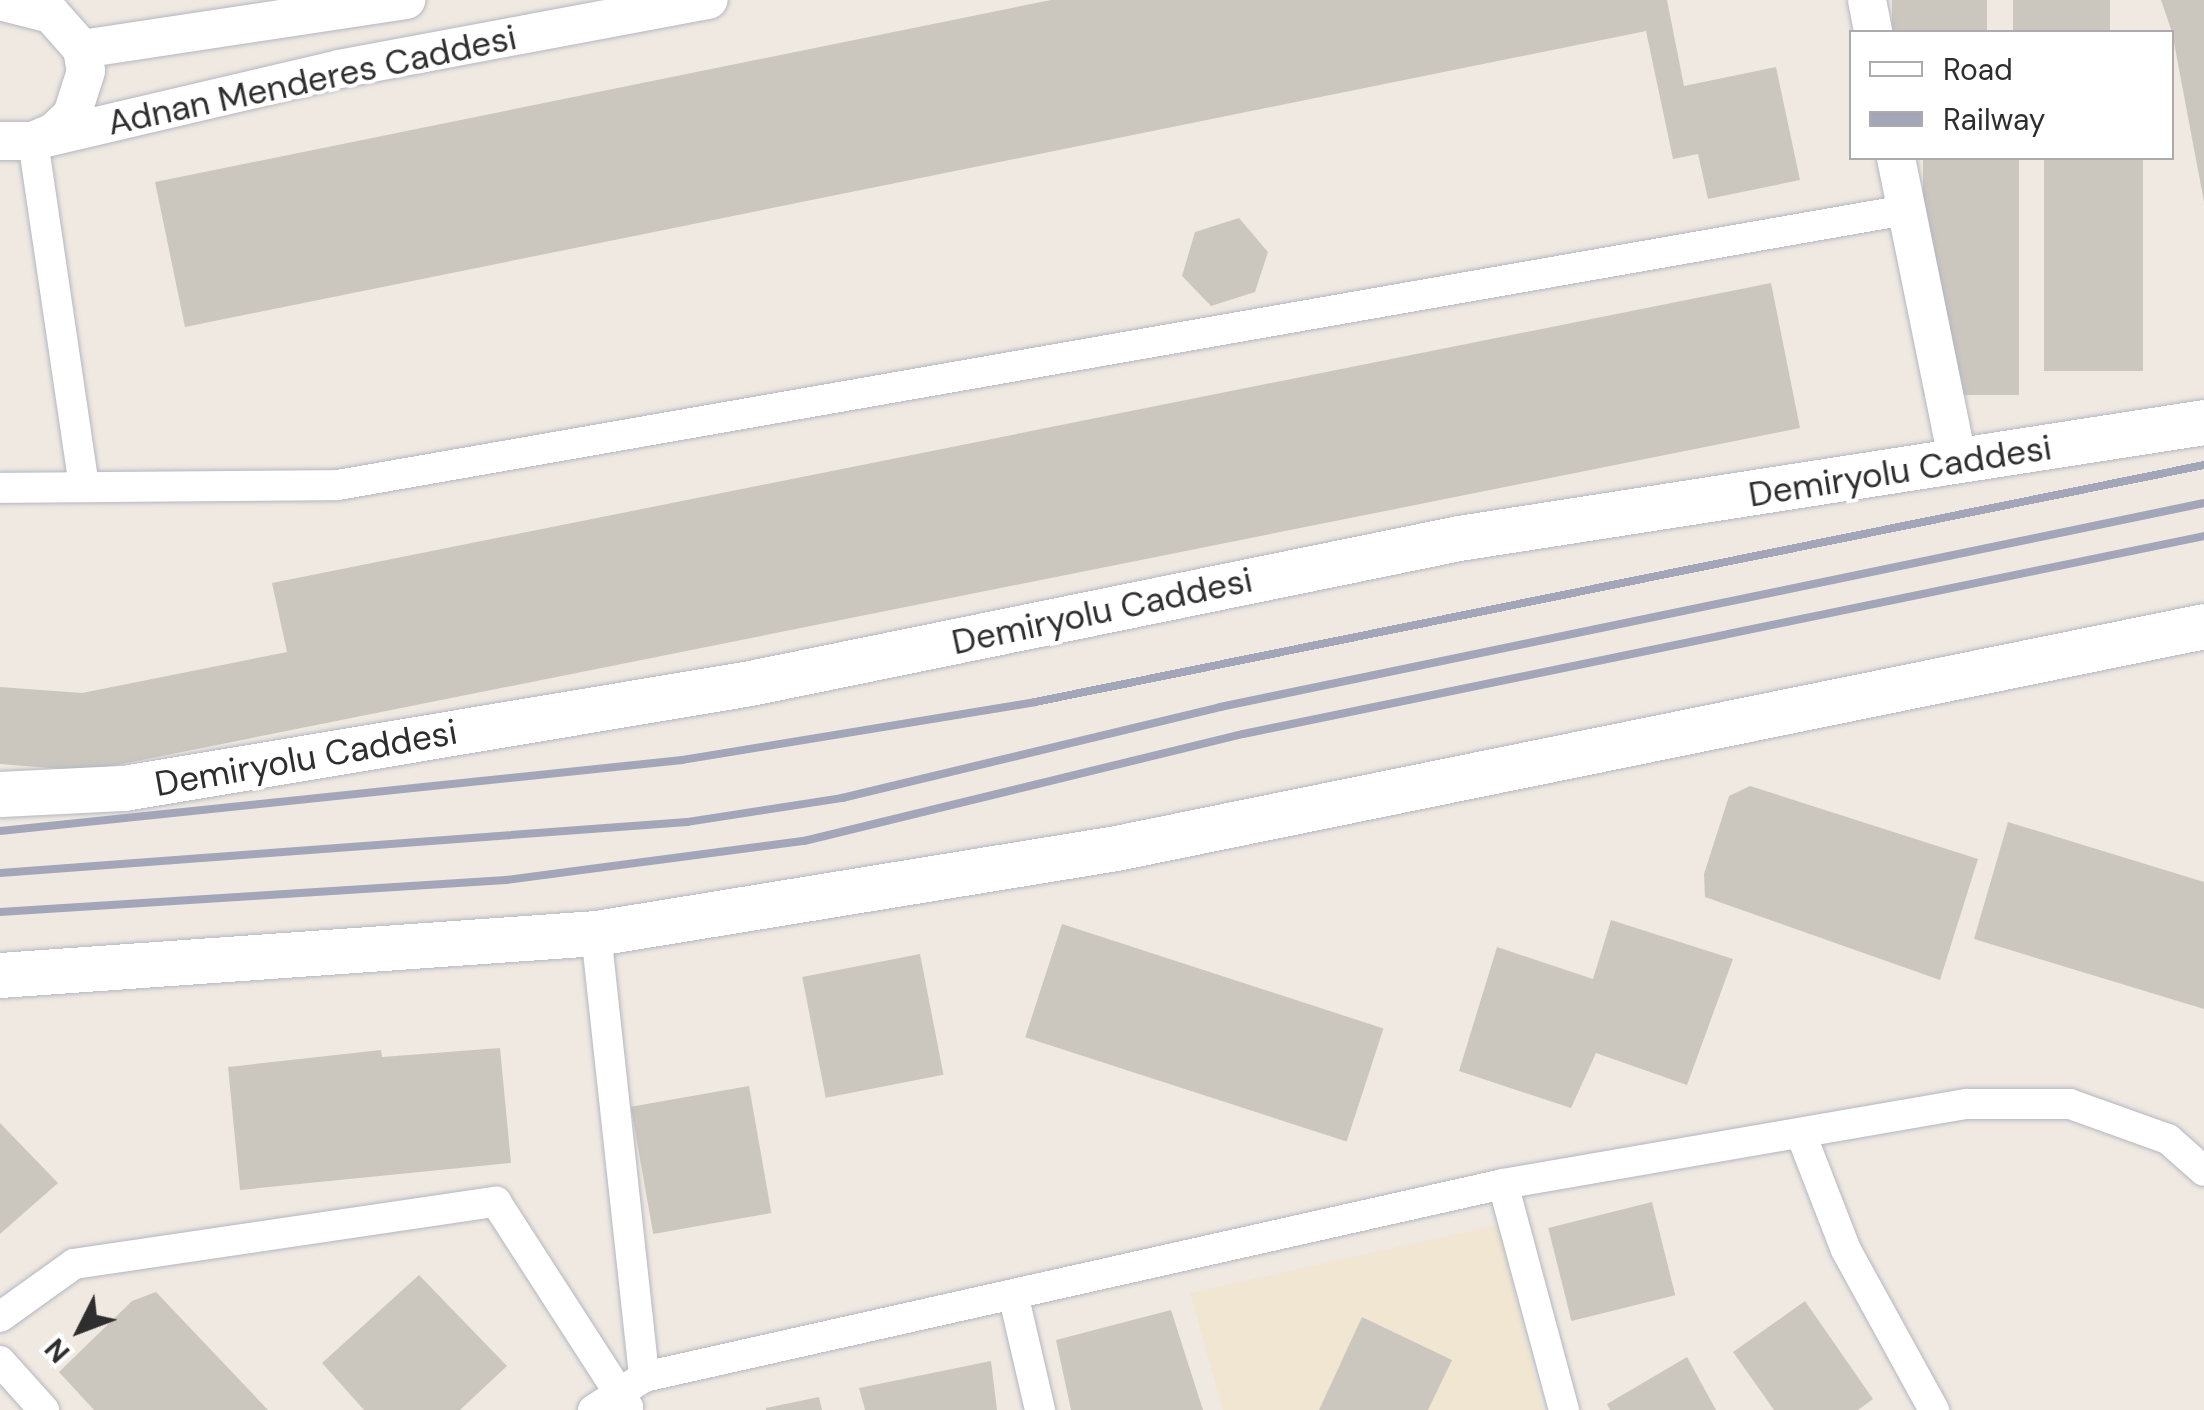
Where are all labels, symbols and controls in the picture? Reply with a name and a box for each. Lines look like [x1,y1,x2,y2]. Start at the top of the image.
street label: Adnan Menderes Caddesi [104,16,520,144]
legend [1849,30,2174,160]
text: Road [1943,50,2013,89]
text: Railway [1943,100,2046,139]
street label: Demiryolu Caddesi [1746,426,2054,516]
street label: Demiryolu Caddesi [948,559,1256,663]
street label: Demiryolu Caddesi [152,711,460,805]
north arrow [30,1280,130,1380]
text: N [37,1330,78,1370]

